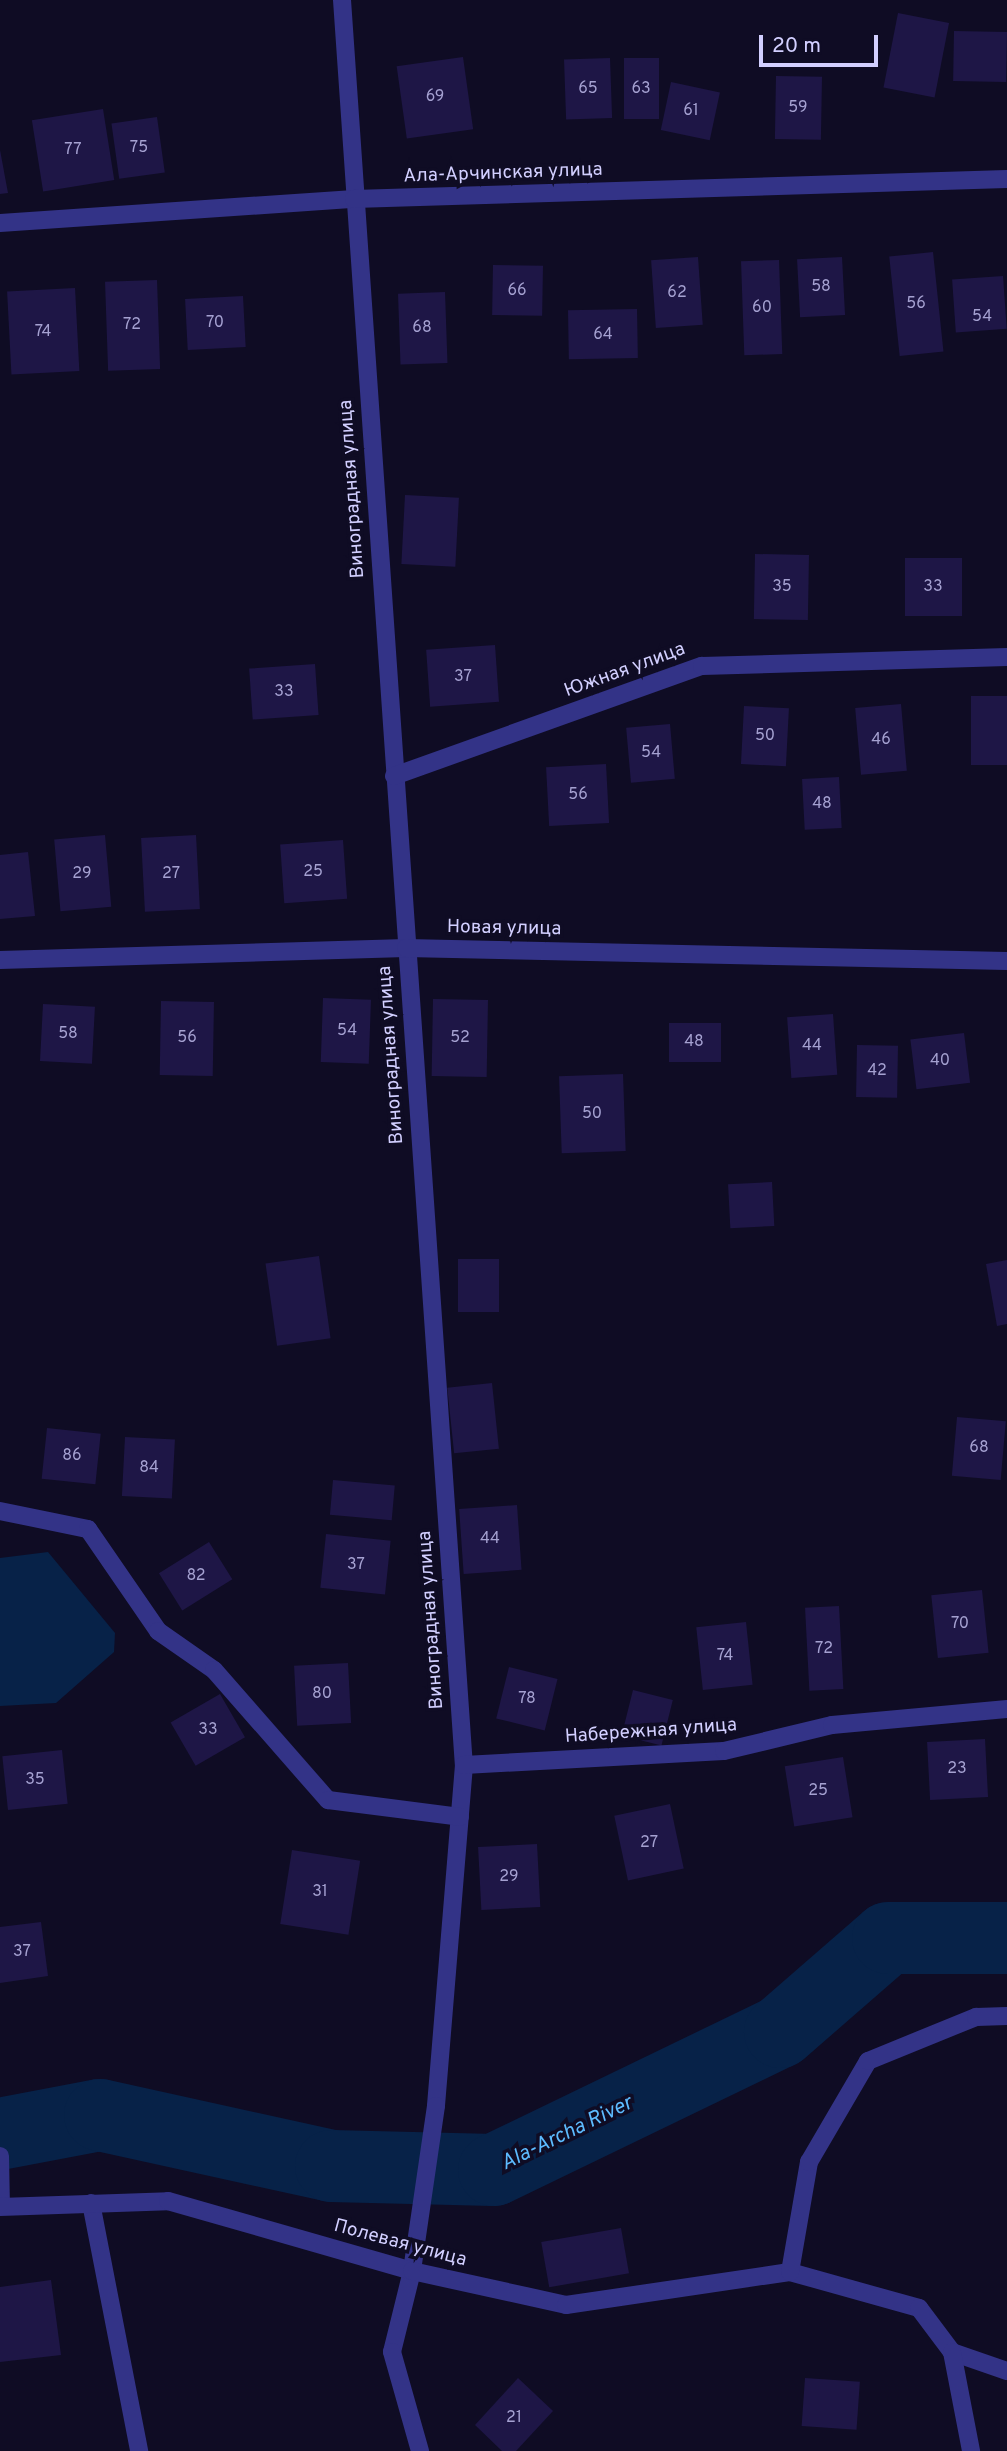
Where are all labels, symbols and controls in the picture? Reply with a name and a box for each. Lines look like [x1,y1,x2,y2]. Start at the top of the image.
scale bar [762,21,881,65]
text: 20 m [772,33,821,60]
house number: 65 [578,79,598,99]
house number: 63 [631,79,651,99]
house number: 69 [426,87,444,107]
house number: 59 [788,98,808,118]
house number: 61 [683,101,699,121]
house number: 75 [130,138,148,158]
house number: 77 [64,140,82,160]
street label: Ала-Арчинская улица [403,159,603,189]
house number: 58 [811,277,831,297]
house number: 66 [507,281,527,301]
house number: 62 [667,283,687,303]
house number: 56 [906,294,926,314]
house number: 60 [752,298,772,318]
house number: 54 [972,307,992,327]
house number: 70 [206,313,224,333]
house number: 72 [123,315,141,335]
house number: 68 [412,318,432,338]
house number: 74 [35,322,51,342]
house number: 64 [593,325,613,345]
street label: Виноградная улица [335,399,371,579]
house number: 35 [772,577,792,597]
house number: 33 [923,577,943,597]
street label: Южная улица [561,639,689,703]
house number: 37 [454,667,472,687]
house number: 33 [274,682,294,702]
house number: 50 [755,726,775,746]
house number: 46 [871,730,891,750]
house number: 54 [641,743,661,763]
house number: 56 [568,785,588,805]
house number: 48 [812,794,832,814]
house number: 25 [303,862,323,882]
house number: 29 [72,864,92,884]
house number: 27 [162,864,180,884]
street label: Новая улица [447,917,561,941]
street label: Виноградная улица [374,965,410,1145]
house number: 54 [337,1021,357,1041]
house number: 58 [58,1024,78,1044]
house number: 56 [177,1028,197,1048]
house number: 52 [450,1028,470,1048]
house number: 48 [684,1032,704,1052]
house number: 44 [802,1036,822,1056]
house number: 40 [930,1051,950,1071]
house number: 42 [867,1061,887,1081]
house number: 50 [582,1104,602,1124]
house number: 68 [969,1438,989,1458]
house number: 86 [62,1446,82,1466]
house number: 84 [139,1458,159,1478]
house number: 44 [480,1529,500,1549]
street label: Виноградная улица [414,1530,450,1710]
house number: 37 [347,1555,365,1575]
house number: 82 [186,1566,206,1586]
house number: 70 [951,1614,969,1634]
house number: 72 [815,1639,833,1659]
house number: 74 [717,1646,733,1666]
house number: 80 [312,1684,332,1704]
house number: 78 [518,1689,536,1709]
street label: Набережная улица [564,1715,738,1749]
house number: 33 [198,1720,218,1740]
house number: 23 [947,1759,967,1779]
house number: 35 [25,1770,45,1790]
house number: 25 [808,1781,828,1801]
house number: 27 [640,1833,658,1853]
house number: 29 [499,1867,519,1887]
house number: 31 [312,1882,328,1902]
house number: 37 [13,1942,31,1962]
water label: Ala-Archa River [497,2091,637,2177]
street label: Полевая улица [331,2215,469,2273]
house number: 21 [506,2408,522,2428]

